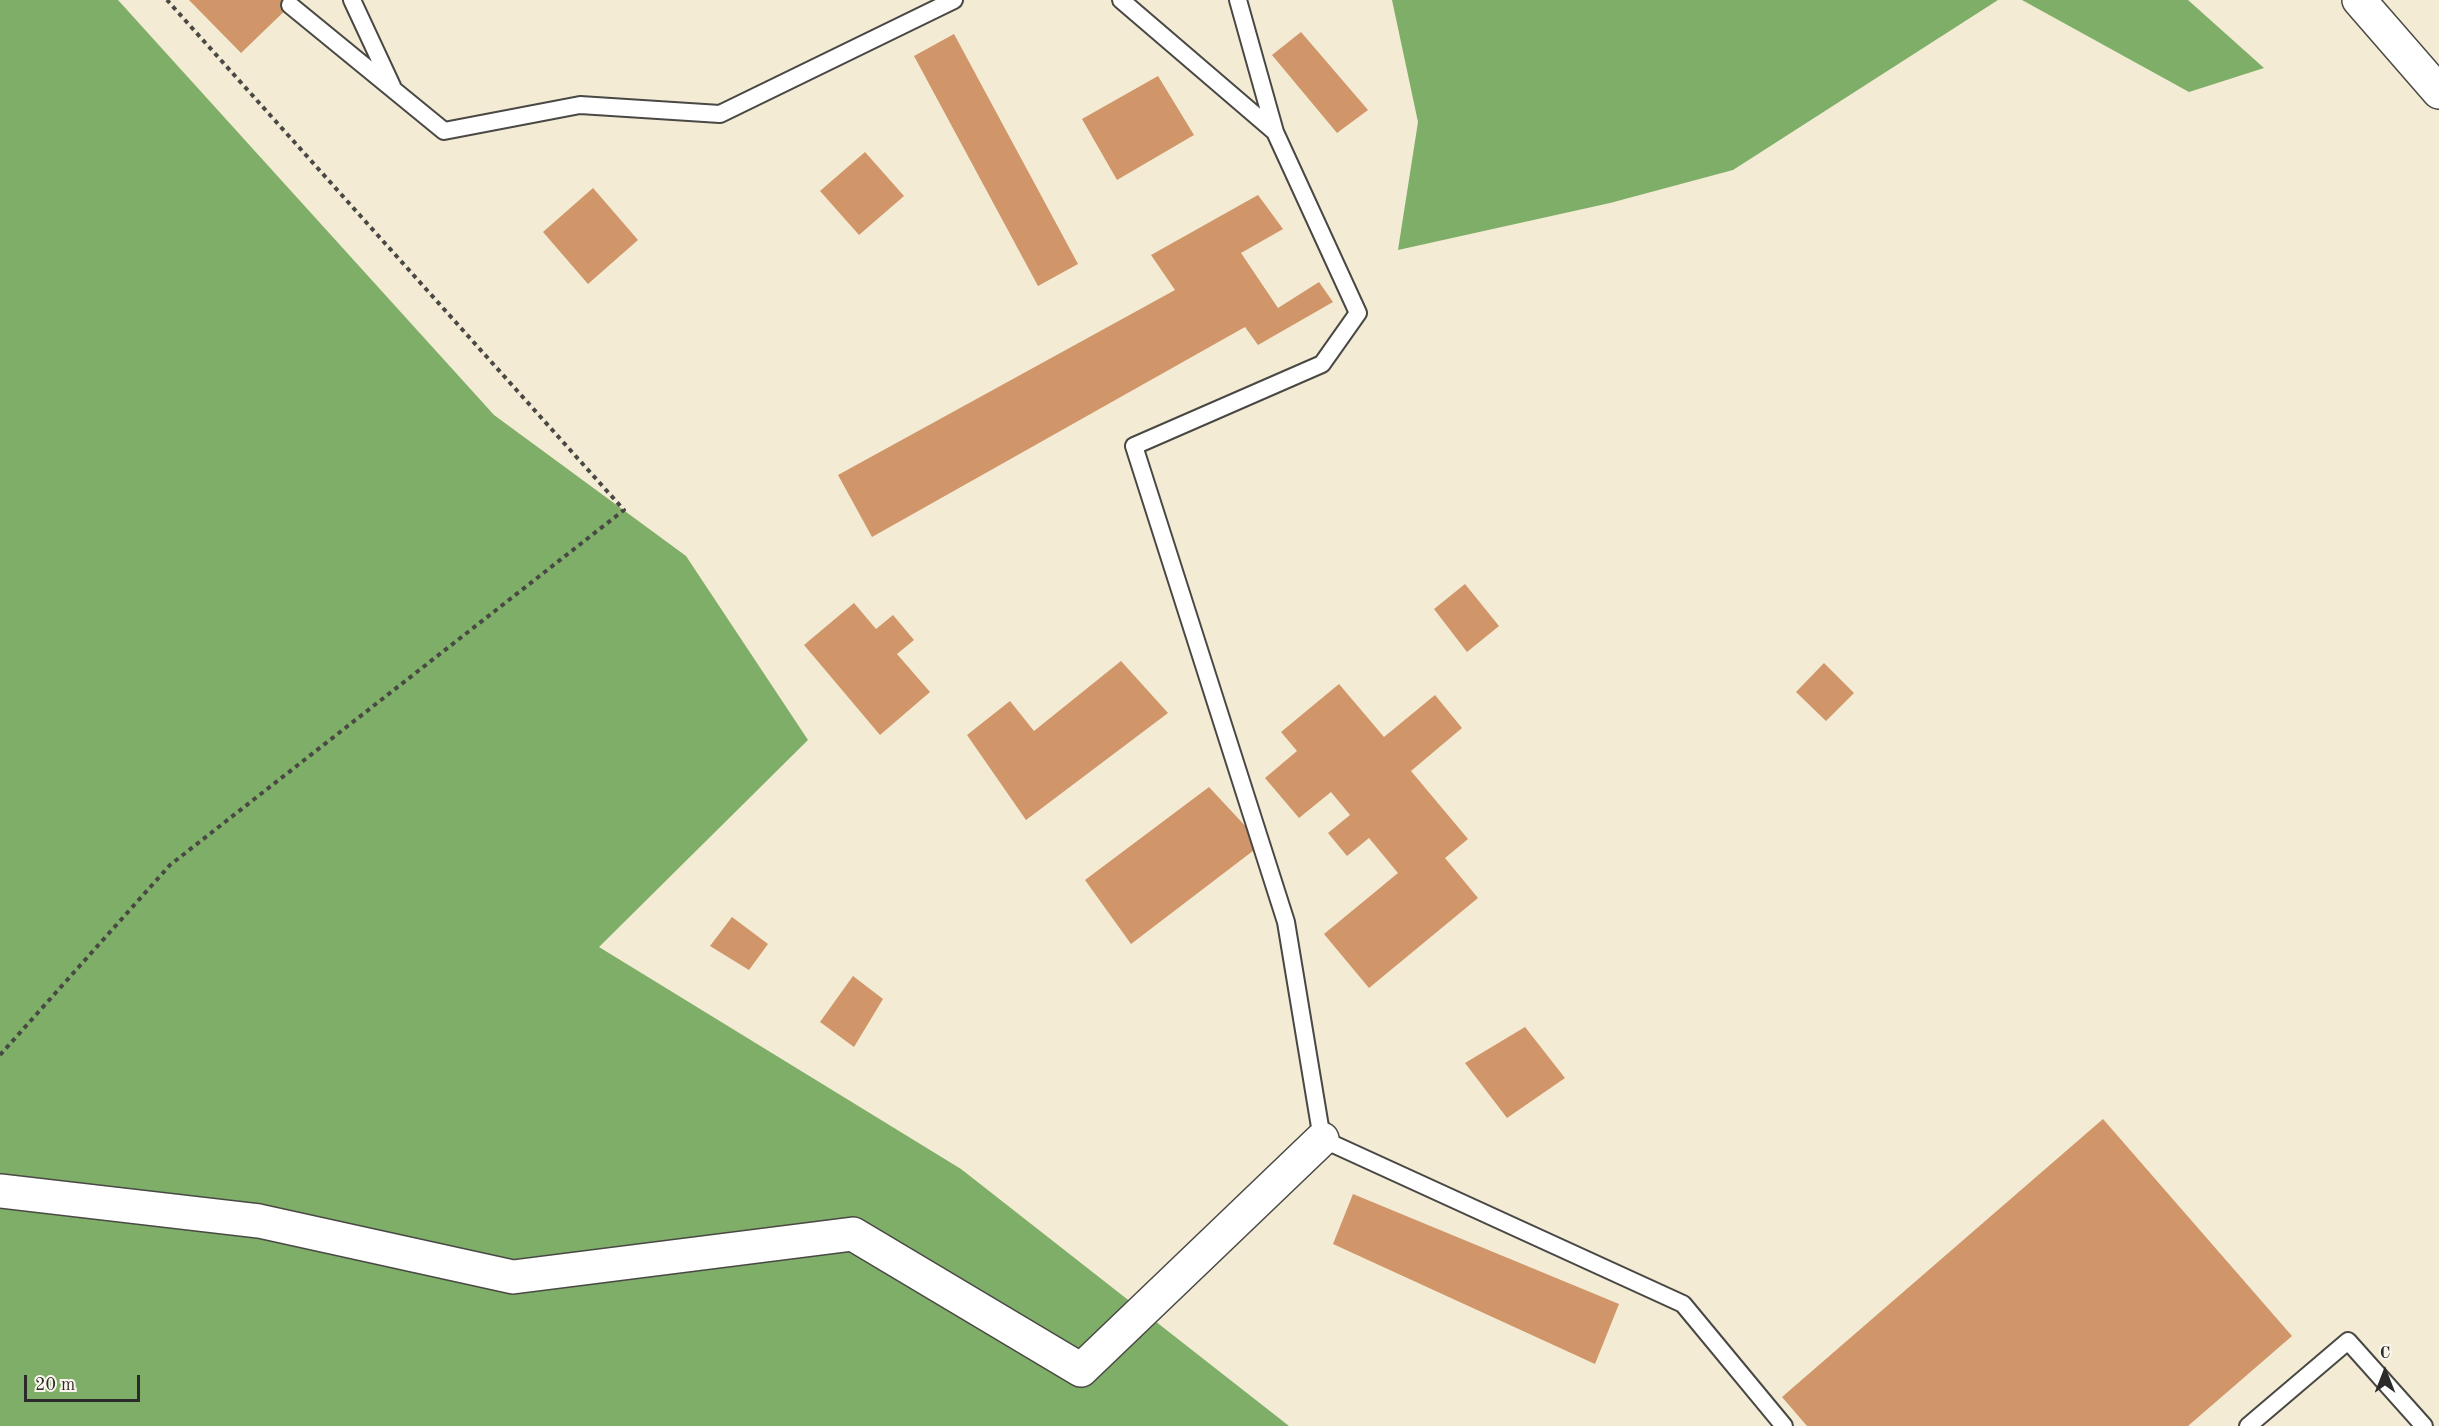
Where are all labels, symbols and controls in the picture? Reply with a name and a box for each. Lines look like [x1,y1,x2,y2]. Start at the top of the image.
north arrow [2355,1342,2415,1402]
text: С [2380,1346,2390,1362]
scale bar [27,1363,142,1401]
text: 20 m [35,1376,75,1394]

